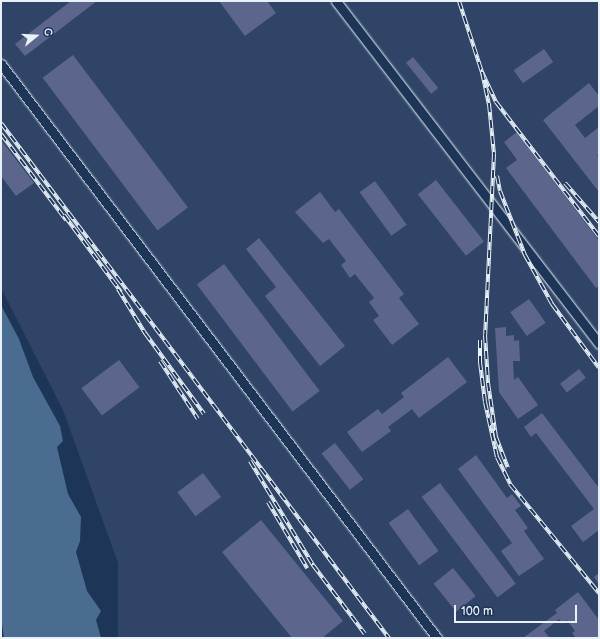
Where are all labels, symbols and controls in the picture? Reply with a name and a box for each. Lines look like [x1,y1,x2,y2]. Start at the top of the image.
north arrow [16,16,56,56]
text: С [41,26,55,38]
scale bar [456,597,579,623]
text: 100 m [461,604,493,619]

